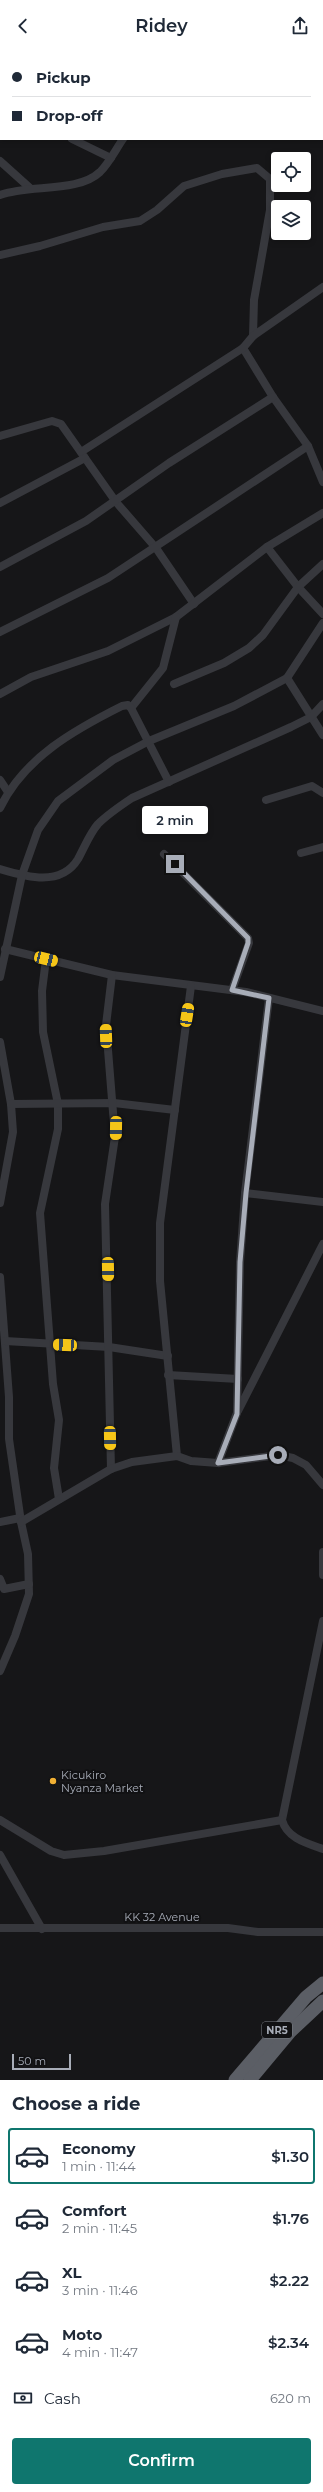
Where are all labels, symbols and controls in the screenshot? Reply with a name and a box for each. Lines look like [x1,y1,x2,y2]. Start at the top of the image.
icon: back [12,15,34,37]
text: Ridey [135,15,188,37]
icon: share [289,15,311,37]
text: Pickup [36,68,91,87]
text: Drop-off [36,106,103,125]
map controls [271,152,311,240]
button: locate [271,152,311,192]
button: layers [271,200,311,240]
callout: 2 min [142,806,208,834]
text: 2 min [156,812,194,828]
route end [166,855,184,873]
car [33,950,59,968]
car [179,1002,195,1028]
car [100,1024,112,1048]
car [110,1116,122,1140]
car [102,1257,114,1281]
car [53,1338,77,1352]
car [104,1426,116,1450]
route start [269,1446,287,1464]
place label: Kicukiro Nyanza Market [61,1768,144,1795]
marker: Kicukiro Nyanza Market [48,1776,58,1786]
street label: KK 32 Avenue [124,1910,200,1924]
road number: NR5 [262,2022,292,2038]
scale bar [12,2052,71,2071]
text: 50 m [18,2054,46,2068]
text: Choose a ride [12,2093,140,2115]
icon: car [14,2138,50,2174]
text: Economy [62,2139,135,2158]
text: $1.30 [271,2147,309,2166]
text: 1 min · 11:44 [62,2158,136,2174]
icon: car [14,2200,50,2236]
text: Comfort [62,2201,127,2220]
text: $1.76 [272,2209,309,2228]
text: 2 min · 11:45 [62,2220,137,2236]
icon: car [14,2262,50,2298]
text: XL [62,2263,81,2282]
text: $2.22 [269,2271,309,2290]
text: 3 min · 11:46 [62,2282,138,2298]
icon: car [14,2324,50,2360]
text: Moto [62,2325,102,2344]
text: $2.34 [268,2333,309,2352]
text: 4 min · 11:47 [62,2344,138,2360]
icon: cash [12,2387,34,2409]
text: Cash [44,2389,81,2408]
text: 620 m [270,2390,311,2406]
button: Confirm [12,2438,311,2484]

